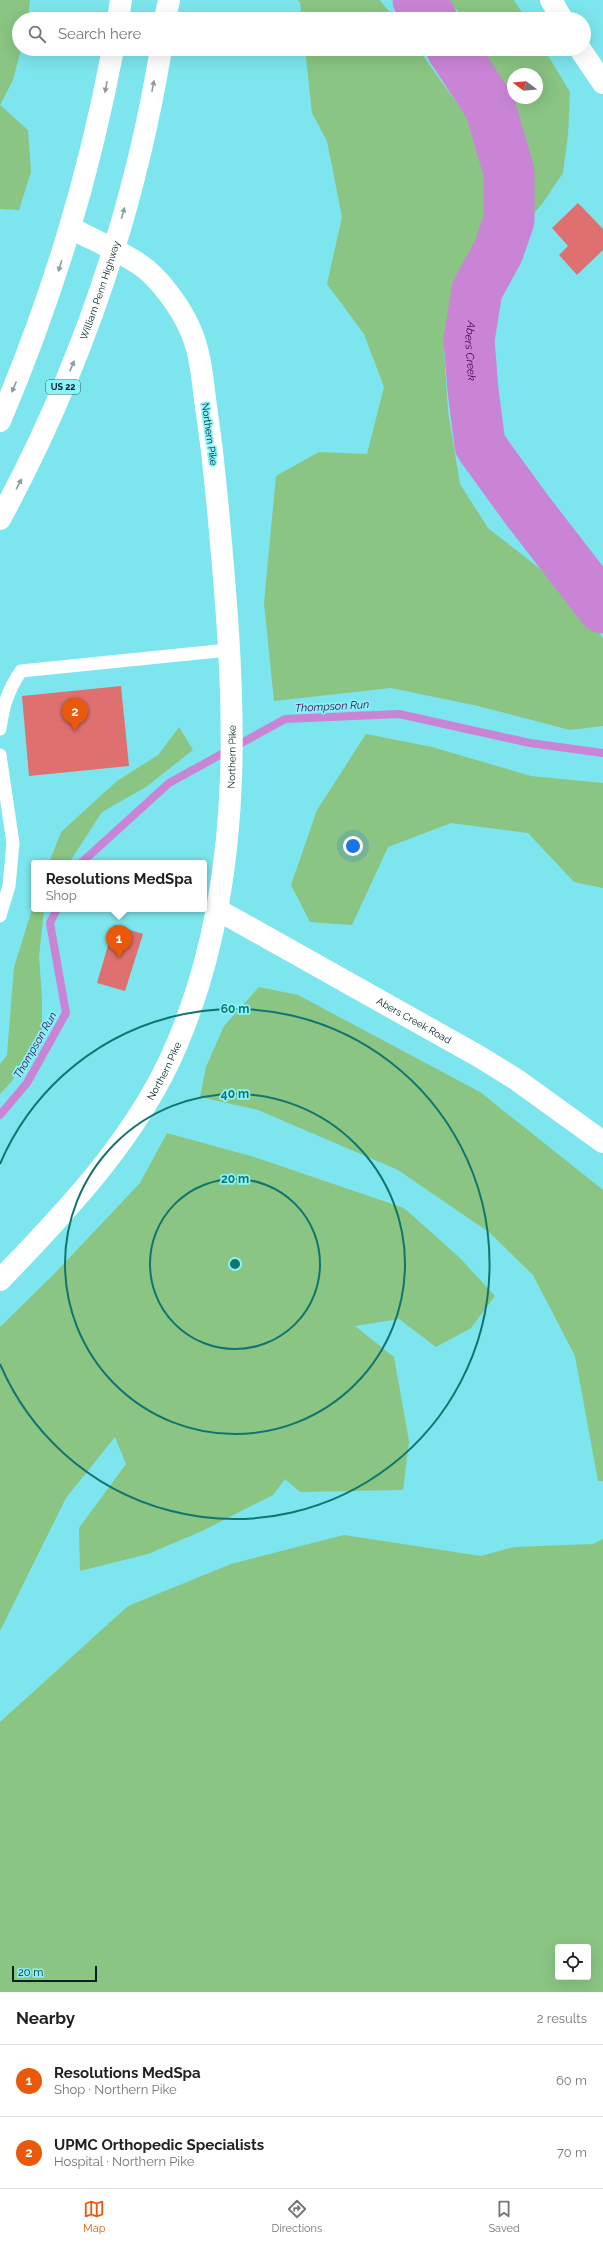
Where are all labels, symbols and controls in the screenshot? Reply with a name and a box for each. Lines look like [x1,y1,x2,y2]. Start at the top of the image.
search box [12,12,591,56]
icon: search [26,23,48,45]
text: Search here [58,25,141,43]
north arrow [507,68,543,104]
one-way arrow [151,80,157,93]
one-way arrow [103,81,109,93]
one-way arrow [120,207,126,219]
street label: William Penn Highway [78,239,122,341]
one-way arrow [57,260,63,272]
water label: Abers Creek [462,319,478,381]
one-way arrow [69,360,75,371]
road number: US 22 [46,380,80,394]
one-way arrow [11,382,17,394]
street label: Northern Pike [200,402,219,466]
one-way arrow [15,479,22,490]
pin: 2 [62,698,88,731]
water label: Thompson Run [294,698,370,715]
street label: Northern Pike [226,725,238,789]
your location [343,836,363,856]
popup [31,860,207,912]
text: Resolutions MedSpa [46,870,192,888]
text: Shop [46,888,77,903]
pin: 1 [106,925,132,958]
street label: Abers Creek Road [375,995,453,1046]
text: 60 m [221,1002,249,1016]
water label: Thompson Run [11,1010,60,1081]
street label: Northern Pike [145,1040,183,1102]
text: 40 m [221,1087,249,1101]
text: 20 m [221,1172,249,1186]
centre of rings [228,1257,242,1271]
map controls [555,1944,591,1980]
button: locate [555,1944,591,1980]
scale bar [12,1964,97,1983]
text: 20 m [18,1966,43,1979]
text: Nearby [16,2008,75,2028]
text: 2 results [537,2011,587,2026]
text: Resolutions MedSpa [54,2064,201,2082]
text: 1 [26,2073,32,2088]
text: 60 m [556,2073,587,2088]
text: Shop · Northern Pike [54,2082,177,2097]
text: UPMC Orthopedic Specialists [54,2136,264,2154]
text: 2 [25,2145,33,2160]
text: 70 m [557,2145,587,2160]
text: Hospital · Northern Pike [54,2154,194,2169]
tab: Map [83,2198,105,2235]
tab: Directions [272,2198,322,2235]
tab: Saved [488,2198,520,2235]

